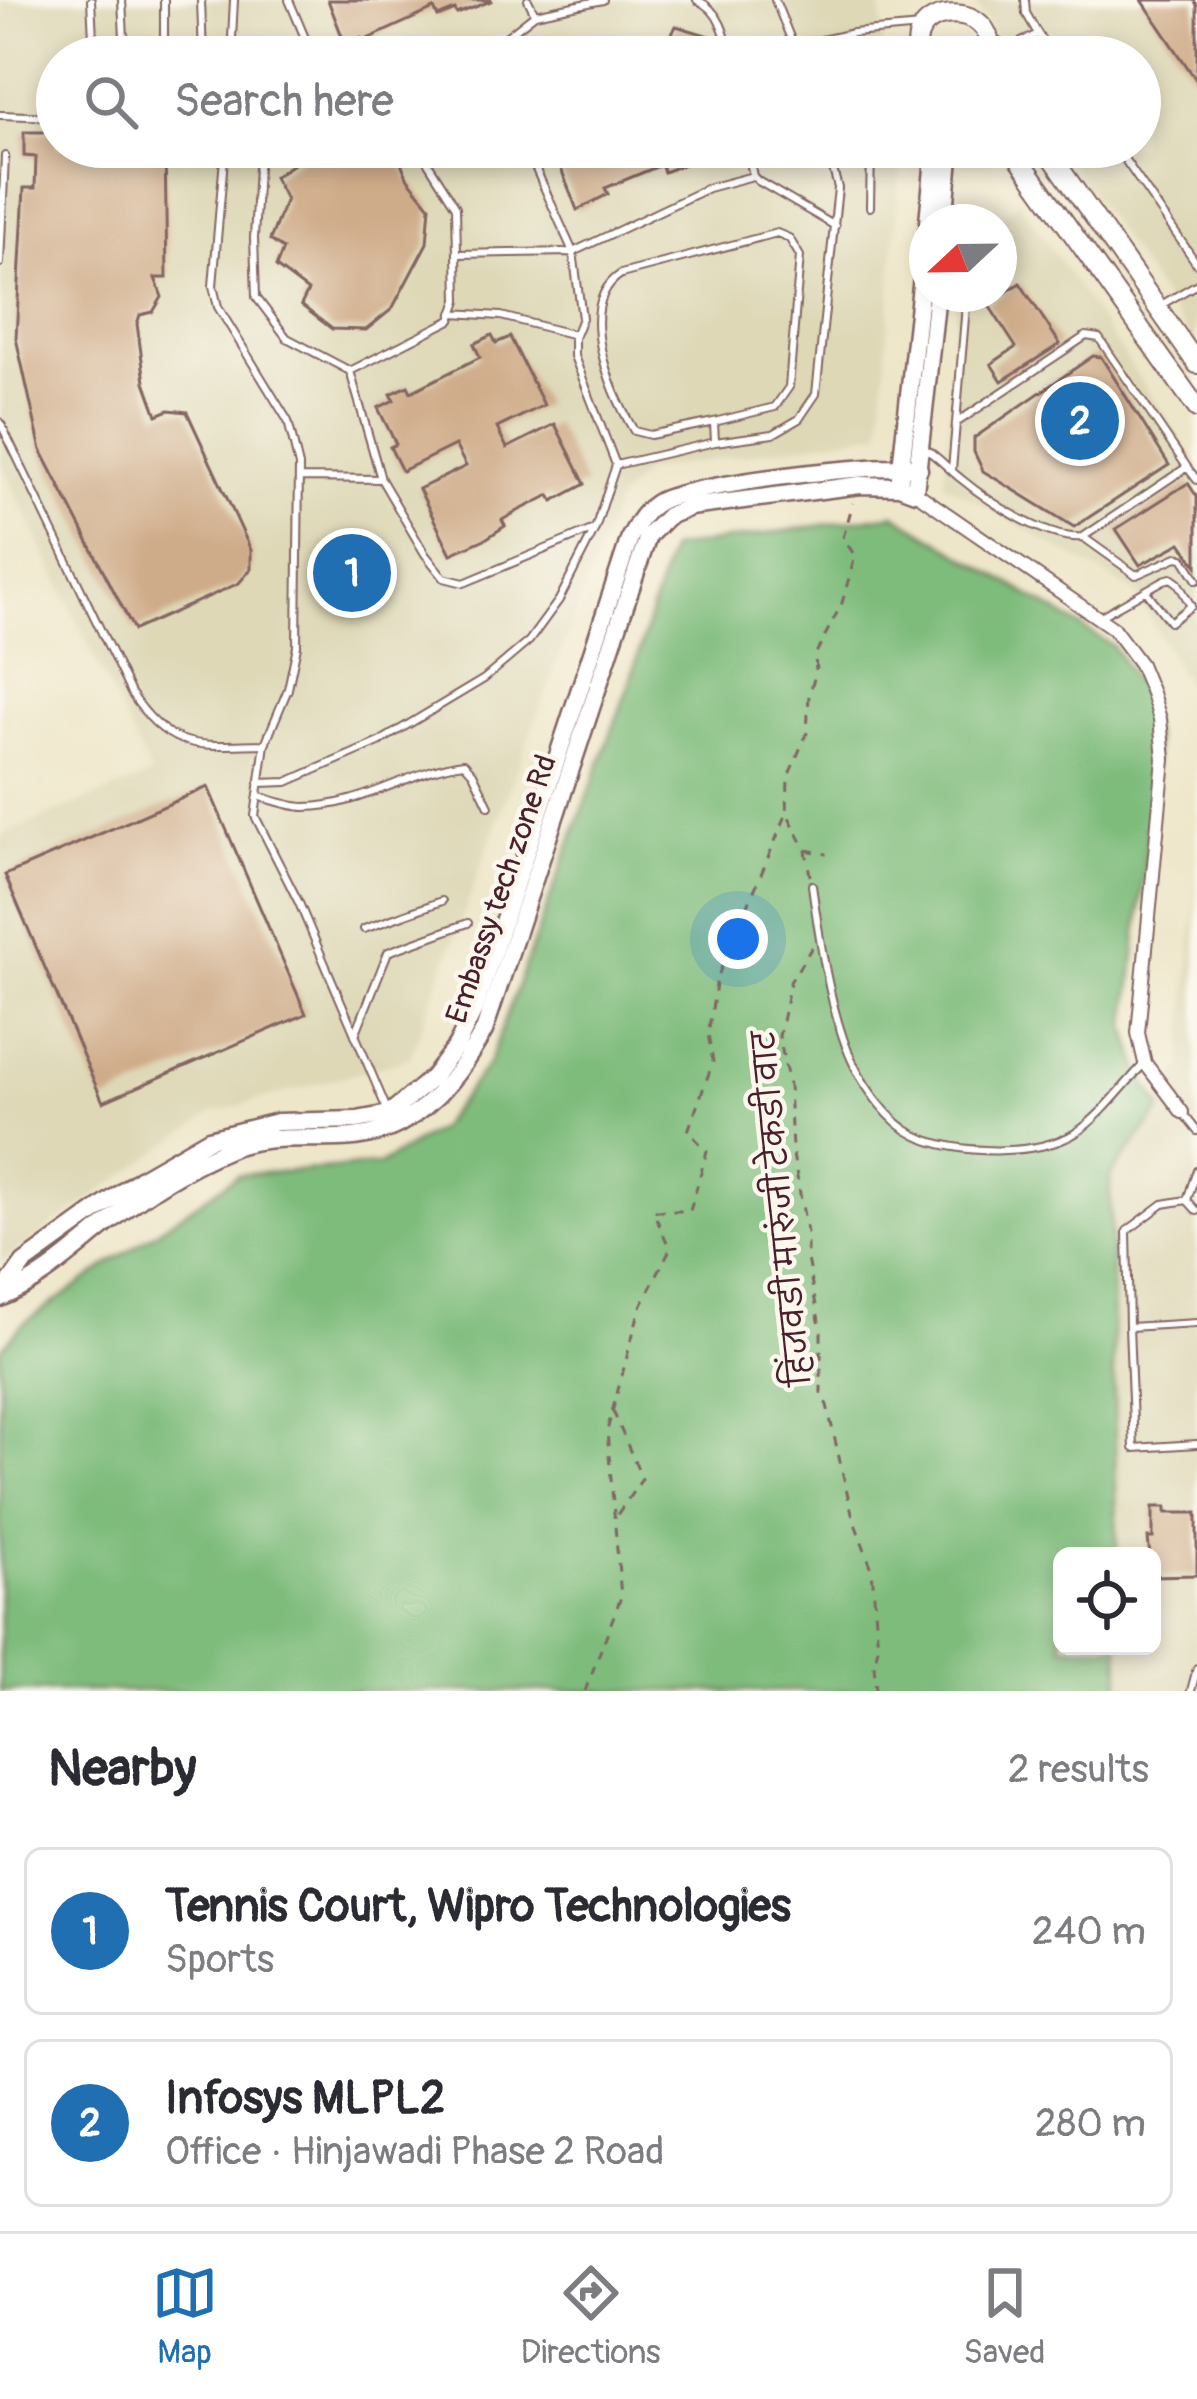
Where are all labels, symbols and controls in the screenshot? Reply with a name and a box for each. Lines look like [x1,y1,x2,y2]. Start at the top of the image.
search box [36,36,1161,168]
icon: search [78,69,144,135]
text: Search here [174,74,394,130]
north arrow [909,204,1017,312]
pin: 2 [1041,376,1119,466]
pin: 1 [313,528,391,618]
street label: Embassy tech zone Rd [438,750,565,1028]
your location [708,909,768,969]
street label: हिंजवडी मारुंजी टेकडी वाट [738,1027,820,1390]
map controls [1053,1547,1161,1655]
button: locate [1053,1547,1161,1655]
text: Nearby [48,1737,196,1801]
text: 2 results [1008,1745,1149,1794]
text: Tennis Court, Wipro Technologies [165,1879,791,1935]
text: 1 [82,1907,98,1956]
text: 240 m [1032,1907,1146,1956]
text: Sports [165,1935,274,1984]
text: Infosys MLPL2 [165,2071,445,2127]
text: 2 [79,2099,101,2148]
text: 280 m [1035,2099,1146,2148]
text: Office · Hinjawadi Phase 2 Road [165,2127,664,2176]
tab: Map [152,2260,218,2373]
tab: Directions [521,2260,661,2373]
tab: Saved [964,2260,1045,2373]

